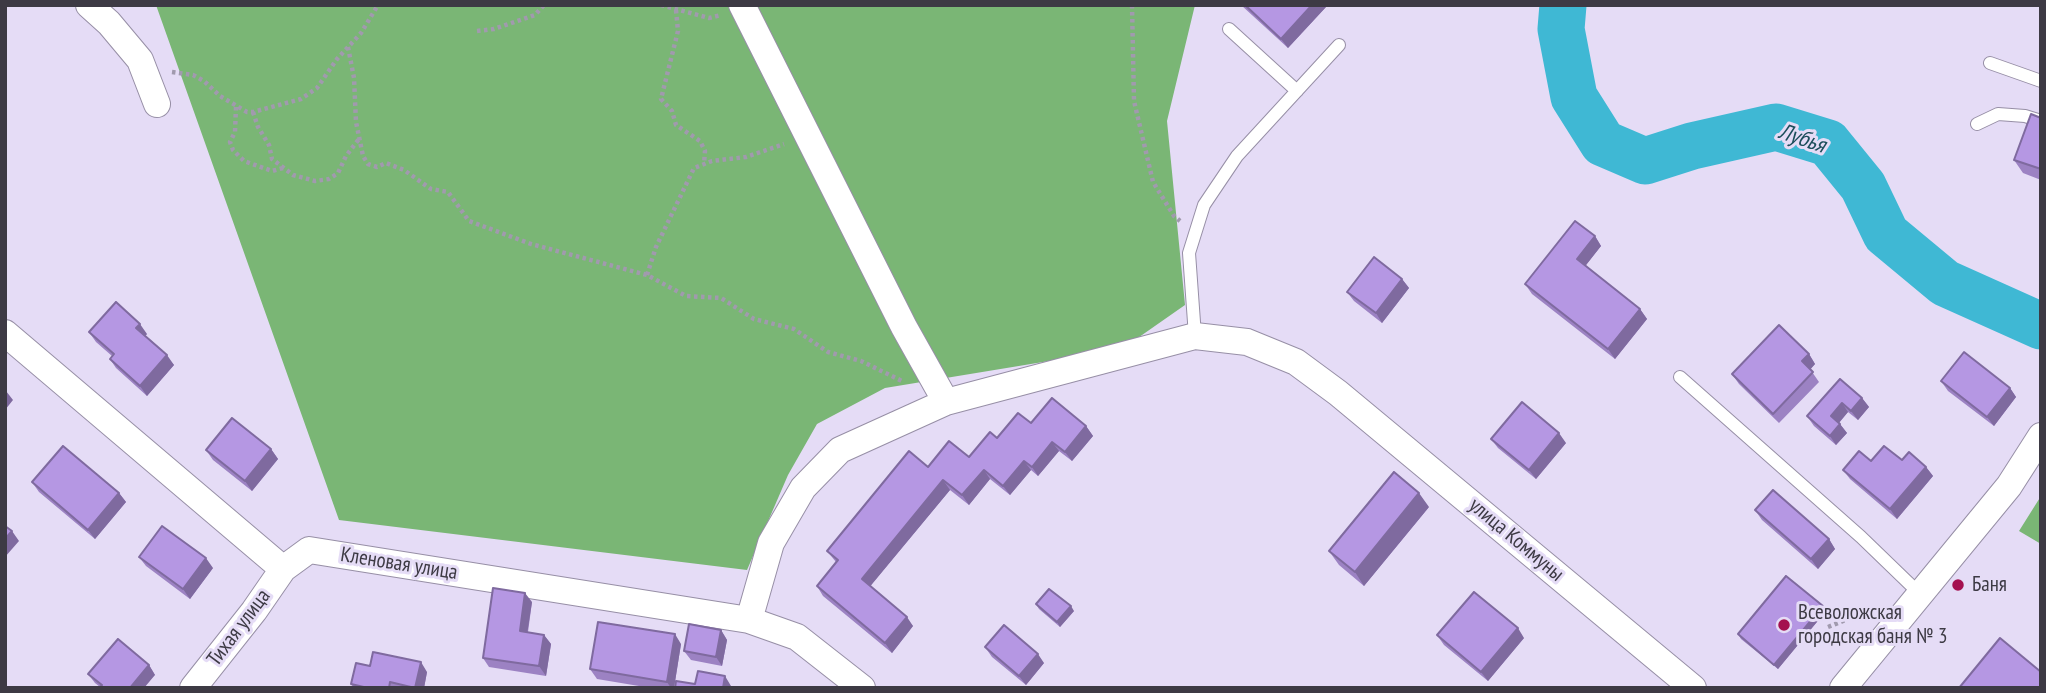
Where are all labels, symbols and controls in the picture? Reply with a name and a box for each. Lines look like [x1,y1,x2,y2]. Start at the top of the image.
water label: Лубья [1775,118,1829,160]
street label: улица Коммуны [1463,493,1569,587]
street label: Кленовая улица [339,542,459,586]
place label: Баня [1972,572,2007,598]
marker: Баня [1950,577,1966,593]
street label: Тихая улица [202,585,276,671]
place label: Всеволожская городская баня № 3 [1798,600,1947,650]
marker: Всеволожская городская баня № 3 [1776,617,1792,633]

